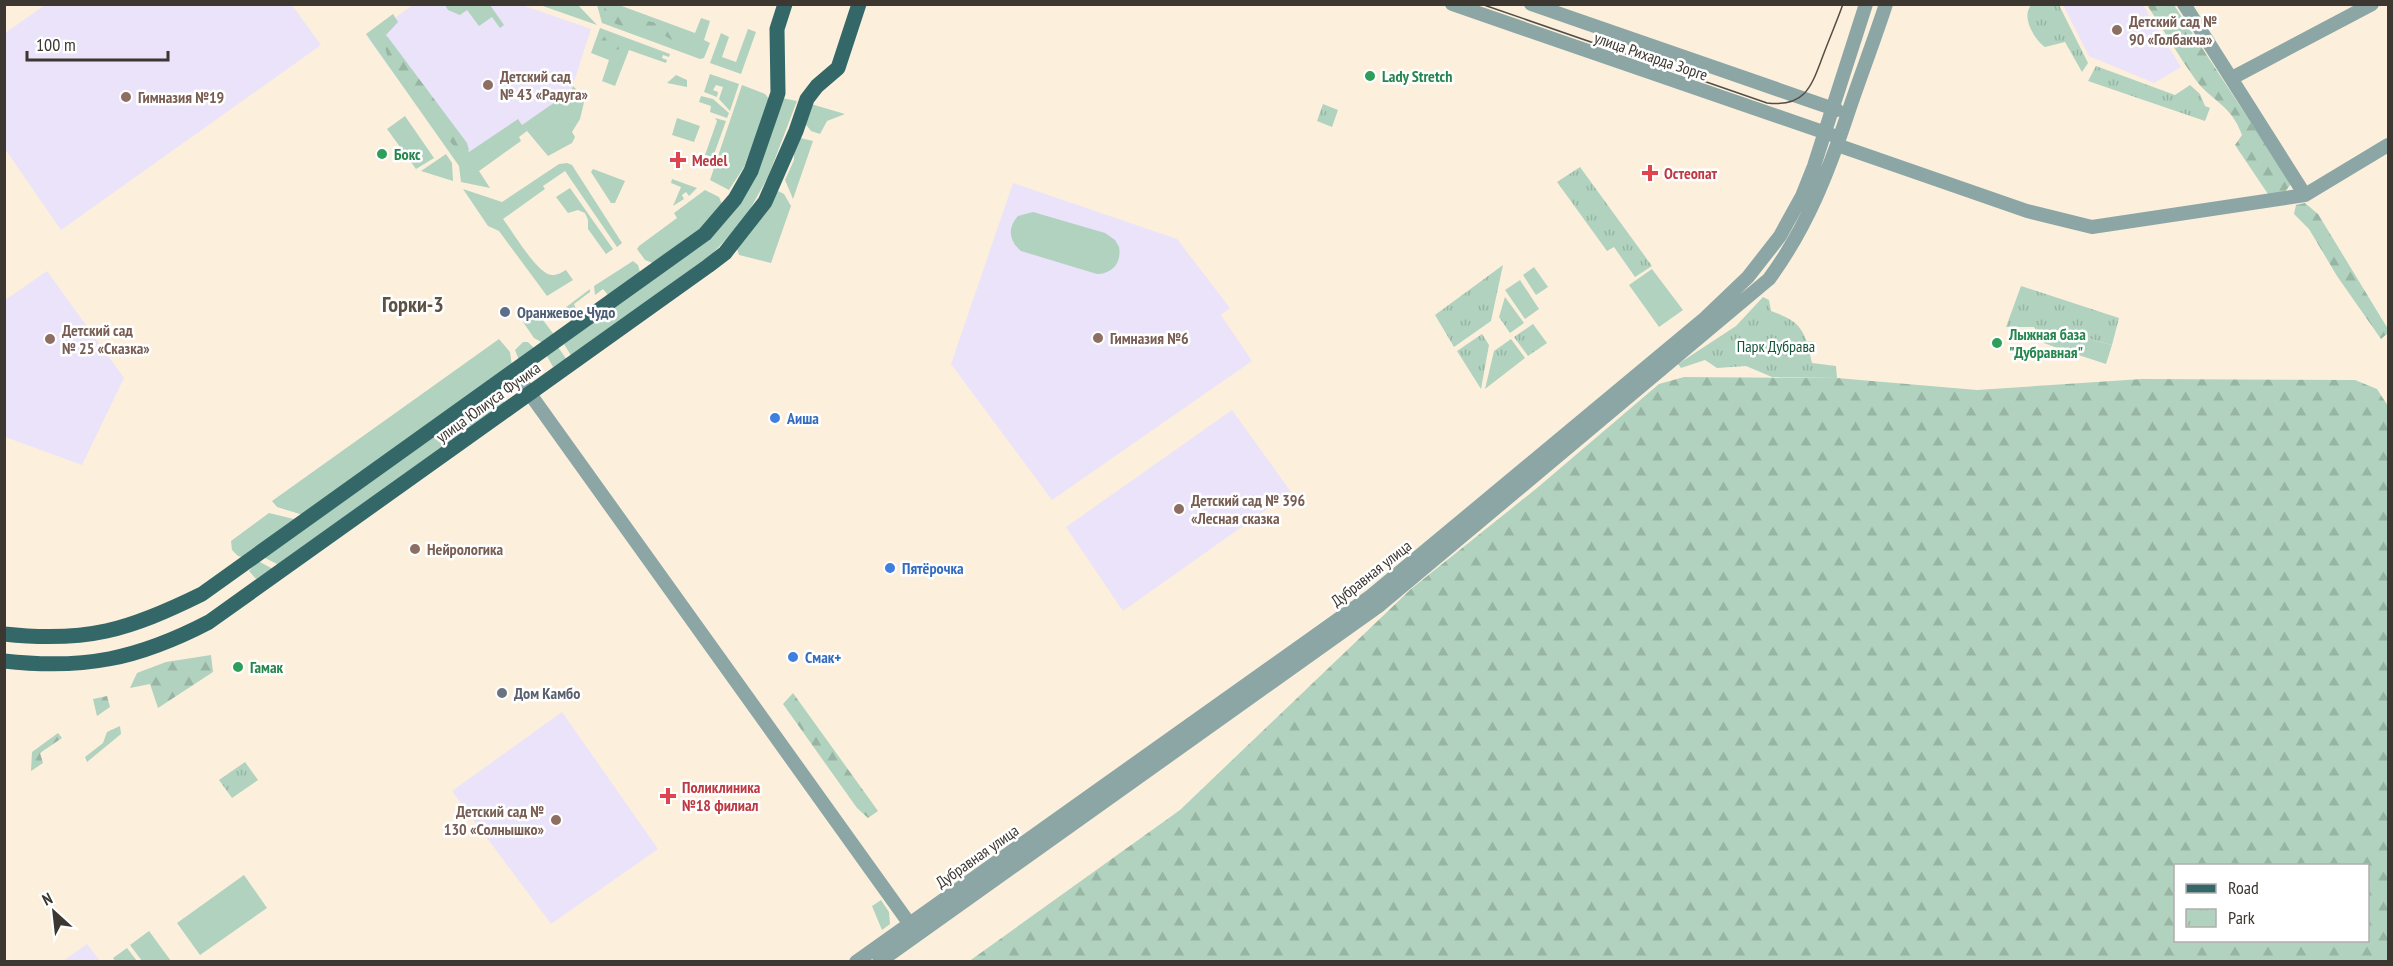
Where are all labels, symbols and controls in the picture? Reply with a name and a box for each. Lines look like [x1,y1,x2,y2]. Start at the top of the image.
place label: Детский сад № 90 «Голбакча» [2129,11,2217,49]
marker: Детский сад № 90 «Голбакча» [2110,23,2124,37]
scale bar [27,24,168,62]
street label: улица Рихарда Зорге [1592,27,1710,85]
text: 100 m [36,33,76,56]
place label: Детский сад № 43 «Радуга» [500,66,589,104]
place label: Lady Stretch [1382,66,1452,86]
marker: Lady Stretch [1363,69,1377,83]
marker: Детский сад № 43 «Радуга» [481,78,495,92]
place label: Гимназия №19 [138,87,224,107]
marker: Гимназия №19 [119,90,133,104]
place label: Бокс [394,144,421,164]
marker: Бокс [375,147,389,161]
place label: Medel [692,150,727,170]
marker: Medel [669,151,687,169]
place label: Остеопат [1664,163,1718,183]
marker: Остеопат [1641,164,1659,182]
district label: Горки-3 [382,290,444,318]
place label: Оранжевое Чудо [517,302,615,322]
marker: Оранжевое Чудо [498,305,512,319]
place label: Детский сад № 25 «Сказка» [62,320,150,358]
place label: Лыжная база "Дубравная" [2008,324,2086,362]
place label: Гимназия №6 [1110,328,1189,348]
marker: Гимназия №6 [1091,331,1105,345]
marker: Детский сад № 25 «Сказка» [43,332,57,346]
park label: Парк Дубрава [1737,336,1815,356]
marker: Лыжная база "Дубравная" [1990,336,2004,350]
street label: улица Юлиуса Фучика [432,357,544,447]
place label: Аиша [786,408,819,428]
marker: Аиша [768,411,782,425]
place label: Детский сад № 396 «Лесная сказка [1191,490,1306,528]
marker: Детский сад № 396 «Лесная сказка [1172,502,1186,516]
street label: Дубравная улица [1327,535,1415,611]
place label: Нейрологика [427,539,504,559]
marker: Нейрологика [408,542,422,556]
place label: Пятёрочка [902,558,964,578]
marker: Пятёрочка [883,561,897,575]
place label: Смак+ [805,647,841,667]
marker: Смак+ [786,650,800,664]
place label: Гамак [250,657,284,677]
marker: Гамак [231,660,245,674]
place label: Дом Камбо [514,683,580,703]
marker: Дом Камбо [495,686,509,700]
place label: Поликлиника №18 филиал [682,777,761,815]
marker: Поликлиника №18 филиал [659,787,677,805]
place label: Детский сад № 130 «Солнышко» [444,801,545,839]
marker: Детский сад № 130 «Солнышко» [549,813,563,827]
street label: Дубравная улица [932,820,1022,892]
legend [2174,864,2369,942]
text: Road [2228,876,2259,899]
north arrow [24,882,84,942]
text: N [39,888,56,910]
text: Park [2228,906,2255,929]

